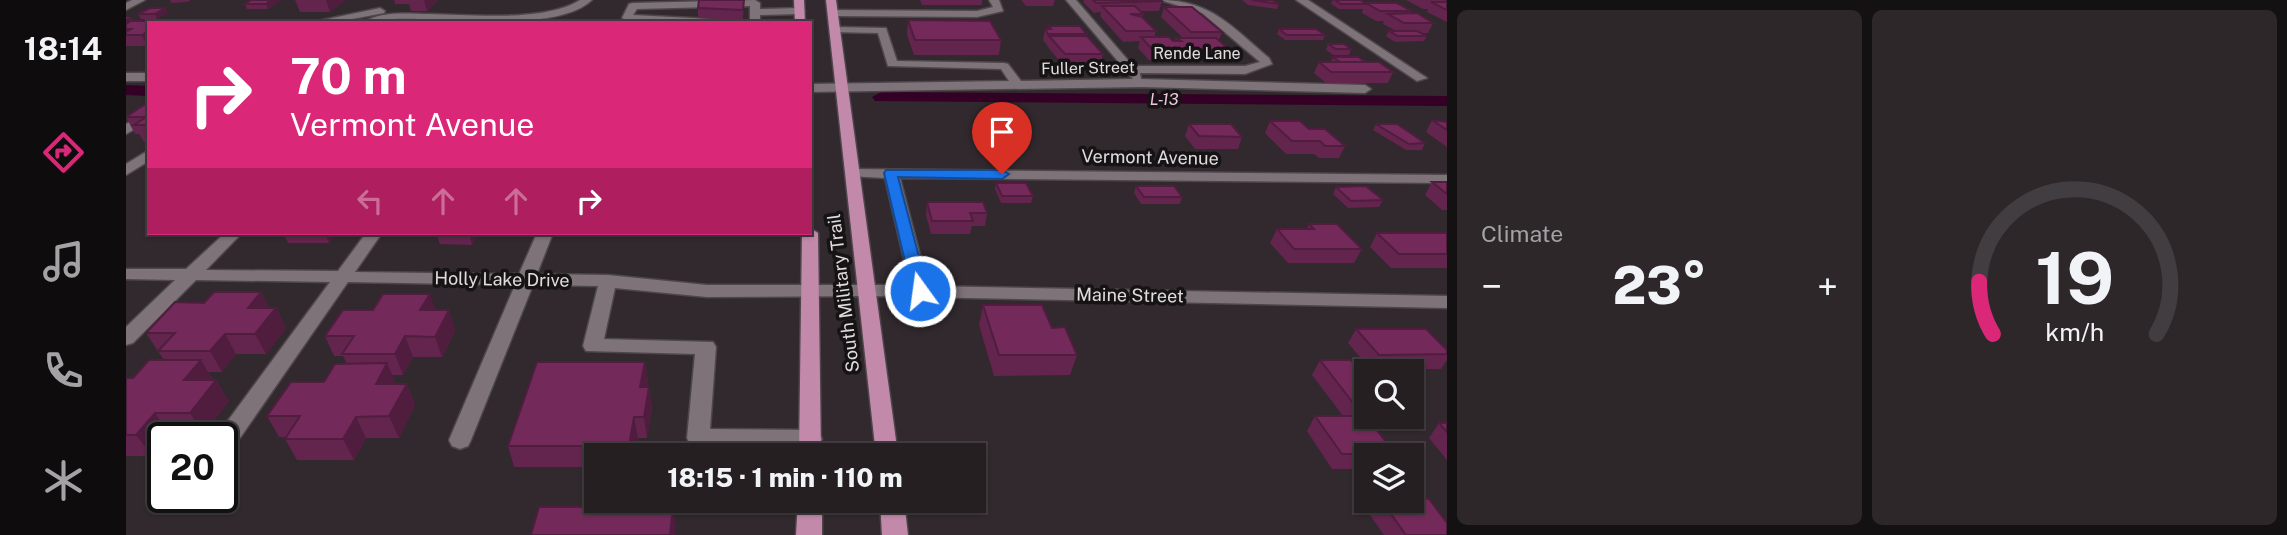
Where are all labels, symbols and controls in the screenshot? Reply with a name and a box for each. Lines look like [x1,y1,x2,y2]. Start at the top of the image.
text: 18:14 [24,30,102,67]
street label: Rende Lane [1153,44,1241,63]
text: 70 m [290,47,407,105]
icon: right [175,49,266,140]
street label: Fuller Street [1041,58,1135,78]
water label: L-13 [1150,90,1179,109]
pin [972,102,1032,174]
text: Vermont Avenue [290,106,534,143]
icon: arrive [983,113,1021,151]
icon: directions [39,128,88,177]
street label: Vermont Avenue [1081,145,1219,169]
icon: left [351,182,389,220]
icon: ahead [424,182,462,220]
icon: ahead [497,182,535,220]
icon: right [570,182,608,220]
street label: South Military Trail [823,212,863,374]
text: Climate [1481,220,1563,247]
text: 19 [2035,235,2114,320]
icon: music [39,237,88,286]
position arrow [883,254,957,328]
text: 23° [1612,255,1707,316]
text: − [1481,264,1502,309]
text: + [1817,264,1838,309]
street label: Holly Lake Drive [434,267,570,291]
street label: Maine Street [1076,284,1184,306]
text: km/h [2045,316,2104,346]
icon: phone [39,346,88,395]
map controls [1354,359,1424,513]
button: search [1354,359,1424,429]
speed limit sign: 20 [147,422,238,513]
button: layers [1354,443,1424,513]
icon: climate [39,456,88,505]
text: 18:15 · 1 min · 110 m [667,462,903,493]

